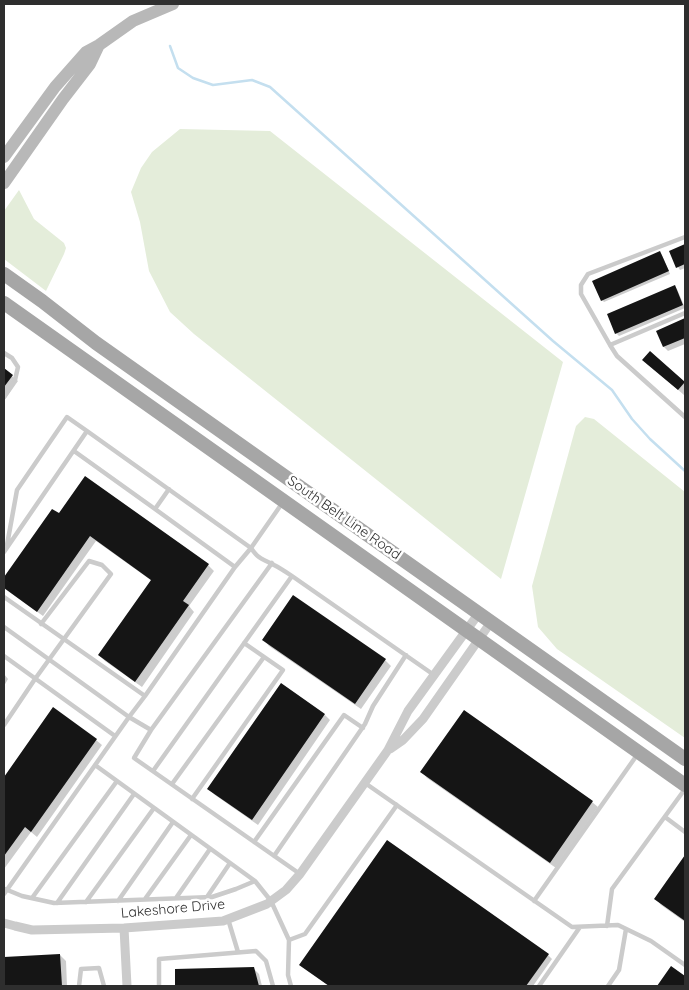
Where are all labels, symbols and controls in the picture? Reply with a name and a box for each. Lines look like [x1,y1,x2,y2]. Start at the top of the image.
street label: South Belt Line Road [284,473,404,563]
street label: Lakeshore Drive [120,896,226,922]

